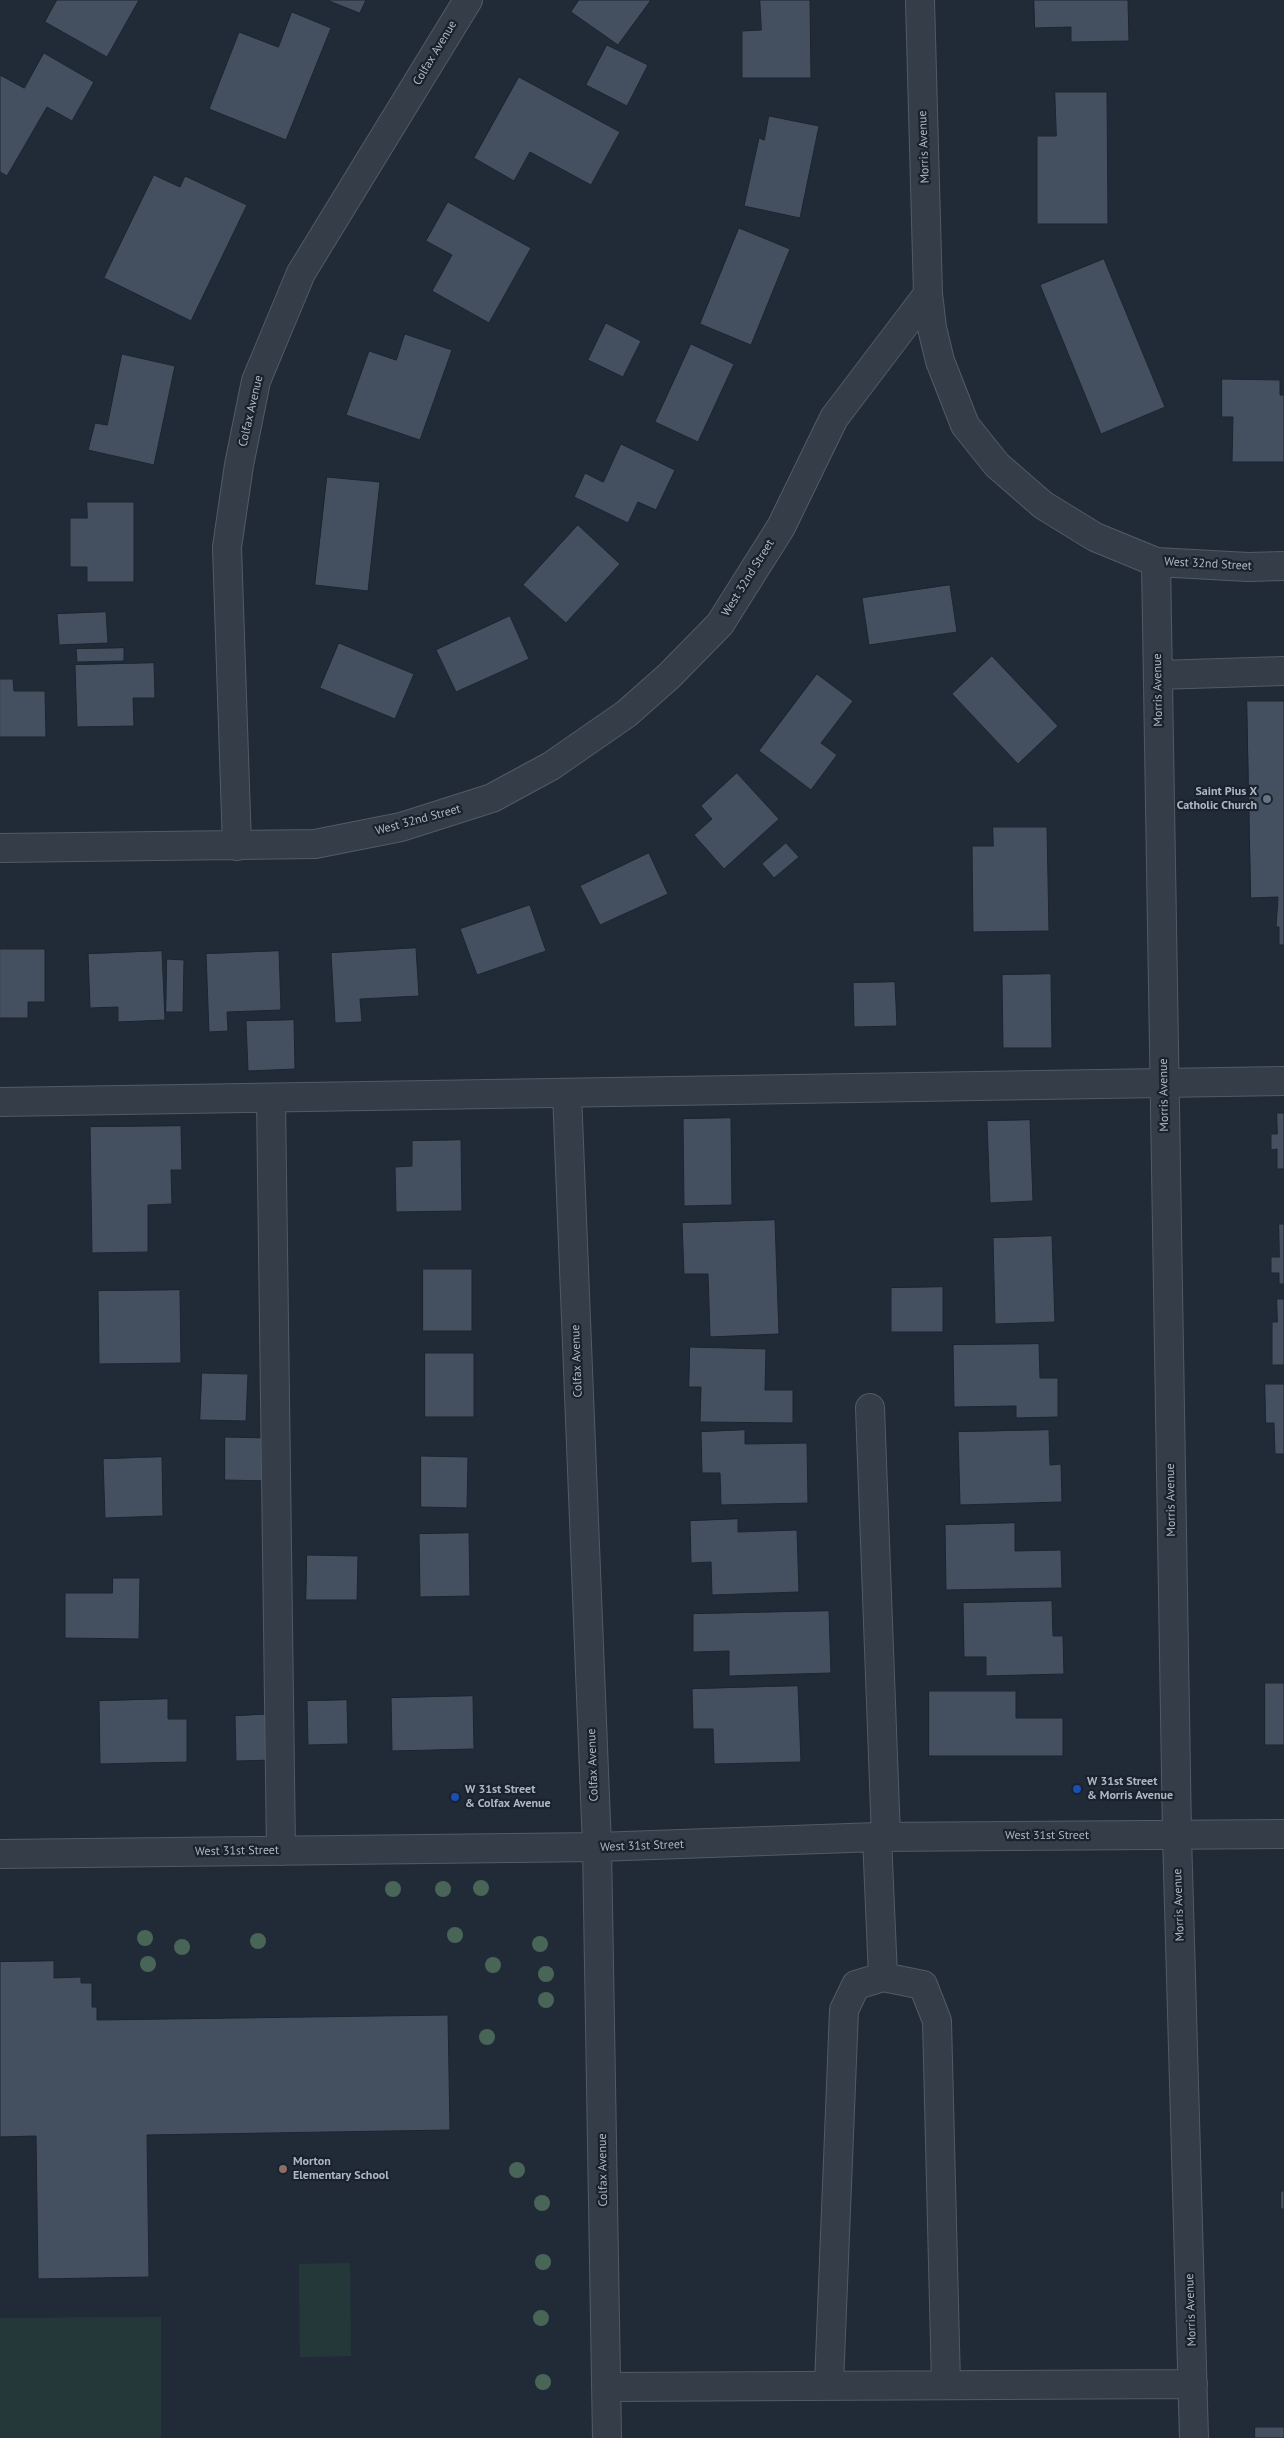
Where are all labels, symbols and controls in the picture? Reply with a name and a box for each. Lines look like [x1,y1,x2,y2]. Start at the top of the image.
street label: Colfax Avenue [410,18,460,88]
street label: Morris Avenue [916,110,932,184]
street label: Colfax Avenue [236,374,266,448]
street label: West 32nd Street [719,537,777,619]
street label: West 32nd Street [1164,555,1252,573]
street label: Morris Avenue [1150,653,1166,727]
place label: Saint Pius X Catholic Church [1177,785,1257,813]
marker: Saint Pius X Catholic Church [1261,793,1273,805]
street label: West 32nd Street [374,802,462,838]
street label: Morris Avenue [1156,1058,1172,1132]
street label: Colfax Avenue [569,1324,585,1398]
street label: Morris Avenue [1163,1463,1179,1537]
street label: Colfax Avenue [585,1728,601,1802]
place label: W 31st Street & Morris Avenue [1087,1775,1173,1803]
place label: W 31st Street & Colfax Avenue [465,1783,551,1811]
marker: W 31st Street & Morris Avenue [1071,1783,1083,1795]
marker: W 31st Street & Colfax Avenue [449,1791,461,1803]
street label: West 31st Street [1005,1829,1089,1843]
street label: West 31st Street [600,1837,684,1855]
street label: West 31st Street [195,1843,279,1859]
street label: Morris Avenue [1171,1868,1187,1942]
street label: Colfax Avenue [595,2133,611,2207]
place label: Morton Elementary School [293,2155,389,2183]
marker: Morton Elementary School [277,2163,289,2175]
street label: Morris Avenue [1183,2273,1199,2347]

